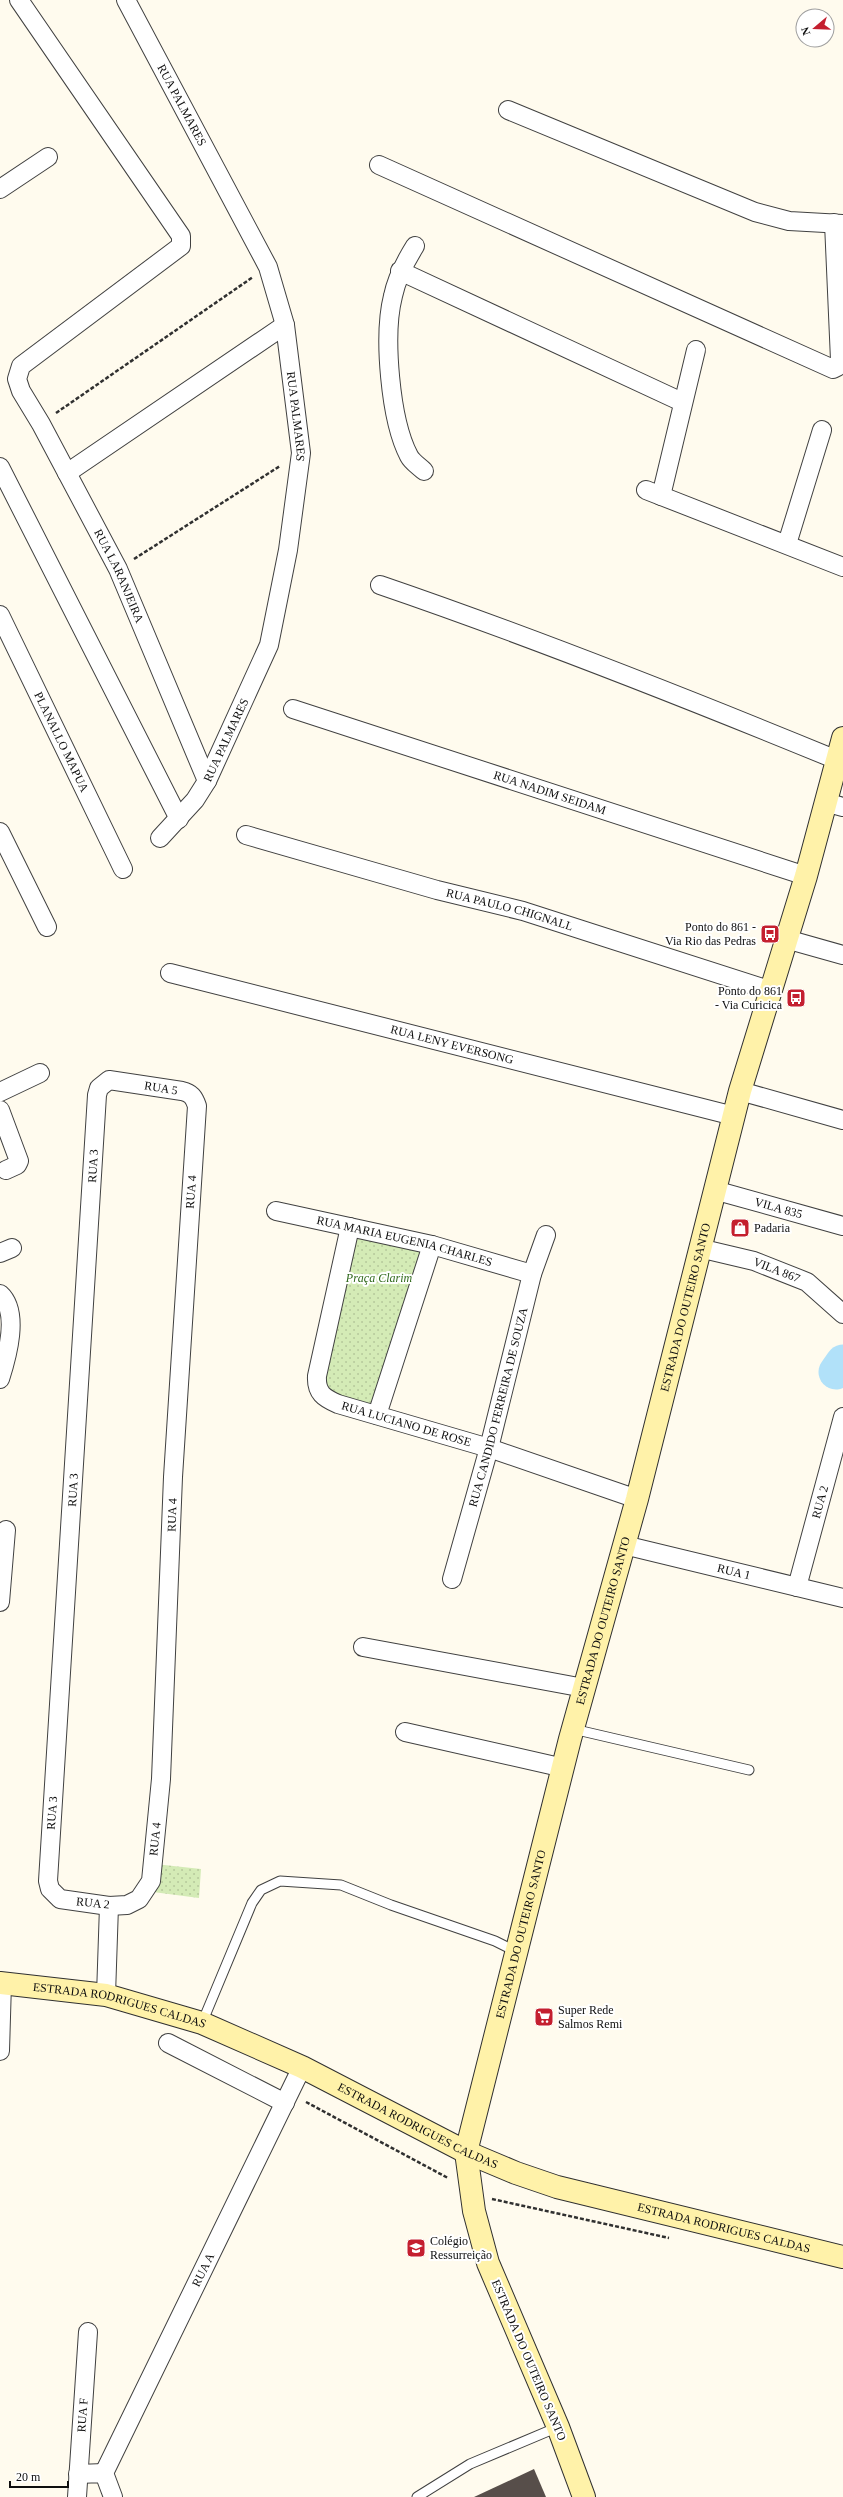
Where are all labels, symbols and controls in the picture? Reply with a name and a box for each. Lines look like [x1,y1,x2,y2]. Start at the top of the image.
north arrow [795,8,835,48]
text: N [799,25,813,37]
street label: RUA PALMARES [154,62,209,148]
street label: RUA PALMARES [284,371,308,462]
street label: RUA LARANJEIRA [91,527,147,625]
street label: PLANALLO MAPUA [31,689,92,795]
street label: RUA PALMARES [201,696,251,784]
street label: RUA NADIM SEIDAM [492,768,608,818]
street label: RUA PAULO CHIGNALL [445,886,575,934]
place label: Ponto do 861 - Via Rio das Pedras [665,920,756,948]
bus stop icon: Ponto do 861 - Via Rio das Pedras [759,923,781,945]
place label: Ponto do 861 - Via Curicica [715,984,783,1012]
bus stop icon: Ponto do 861 - Via Curicica [785,987,807,1009]
street label: RUA LENY EVERSONG [389,1022,515,1067]
street label: RUA 5 [143,1078,179,1098]
street label: RUA 3 [85,1149,101,1183]
street label: RUA 4 [183,1175,199,1209]
street label: VILA 835 [753,1195,804,1221]
street label: RUA MARIA EUGENIA CHARLES [315,1213,494,1269]
shop icon: Padaria [729,1217,751,1239]
street label: ESTRADA DO OUTEIRO SANTO [657,1221,713,1393]
place label: Padaria [754,1221,791,1235]
street label: VILA 867 [751,1254,802,1286]
park label: Praça Clarim [345,1271,412,1285]
street label: RUA CANDIDO FERREIRA DE SOUZA [466,1306,531,1509]
street label: RUA LUCIANO DE ROSE [340,1398,473,1449]
street label: RUA 3 [65,1473,81,1507]
street label: RUA 2 [809,1484,831,1520]
street label: RUA 4 [164,1498,180,1532]
street label: ESTRADA DO OUTEIRO SANTO [573,1535,633,1706]
street label: RUA 1 [716,1561,752,1582]
street label: RUA 3 [44,1796,60,1830]
street label: RUA 4 [146,1822,164,1856]
street label: ESTRADA DO OUTEIRO SANTO [493,1848,549,2020]
street label: RUA 2 [76,1894,110,1912]
street label: ESTRADA RODRIGUES CALDAS [32,1980,209,2031]
place label: Super Rede Salmos Remi [558,2003,623,2031]
supermarket icon: Super Rede Salmos Remi [533,2006,555,2028]
street label: ESTRADA RODRIGUES CALDAS [335,2080,500,2172]
street label: ESTRADA RODRIGUES CALDAS [636,2200,812,2256]
place label: Colégio Ressurreição [430,2234,492,2262]
school or university icon: Colégio Ressurreição [405,2237,427,2259]
street label: RUA A [189,2250,217,2289]
street label: ESTRADA DO OUTEIRO SANTO [489,2277,569,2443]
street label: RUA F [74,2397,91,2433]
scale bar [10,2463,68,2489]
text: 20 m [16,2470,41,2484]

